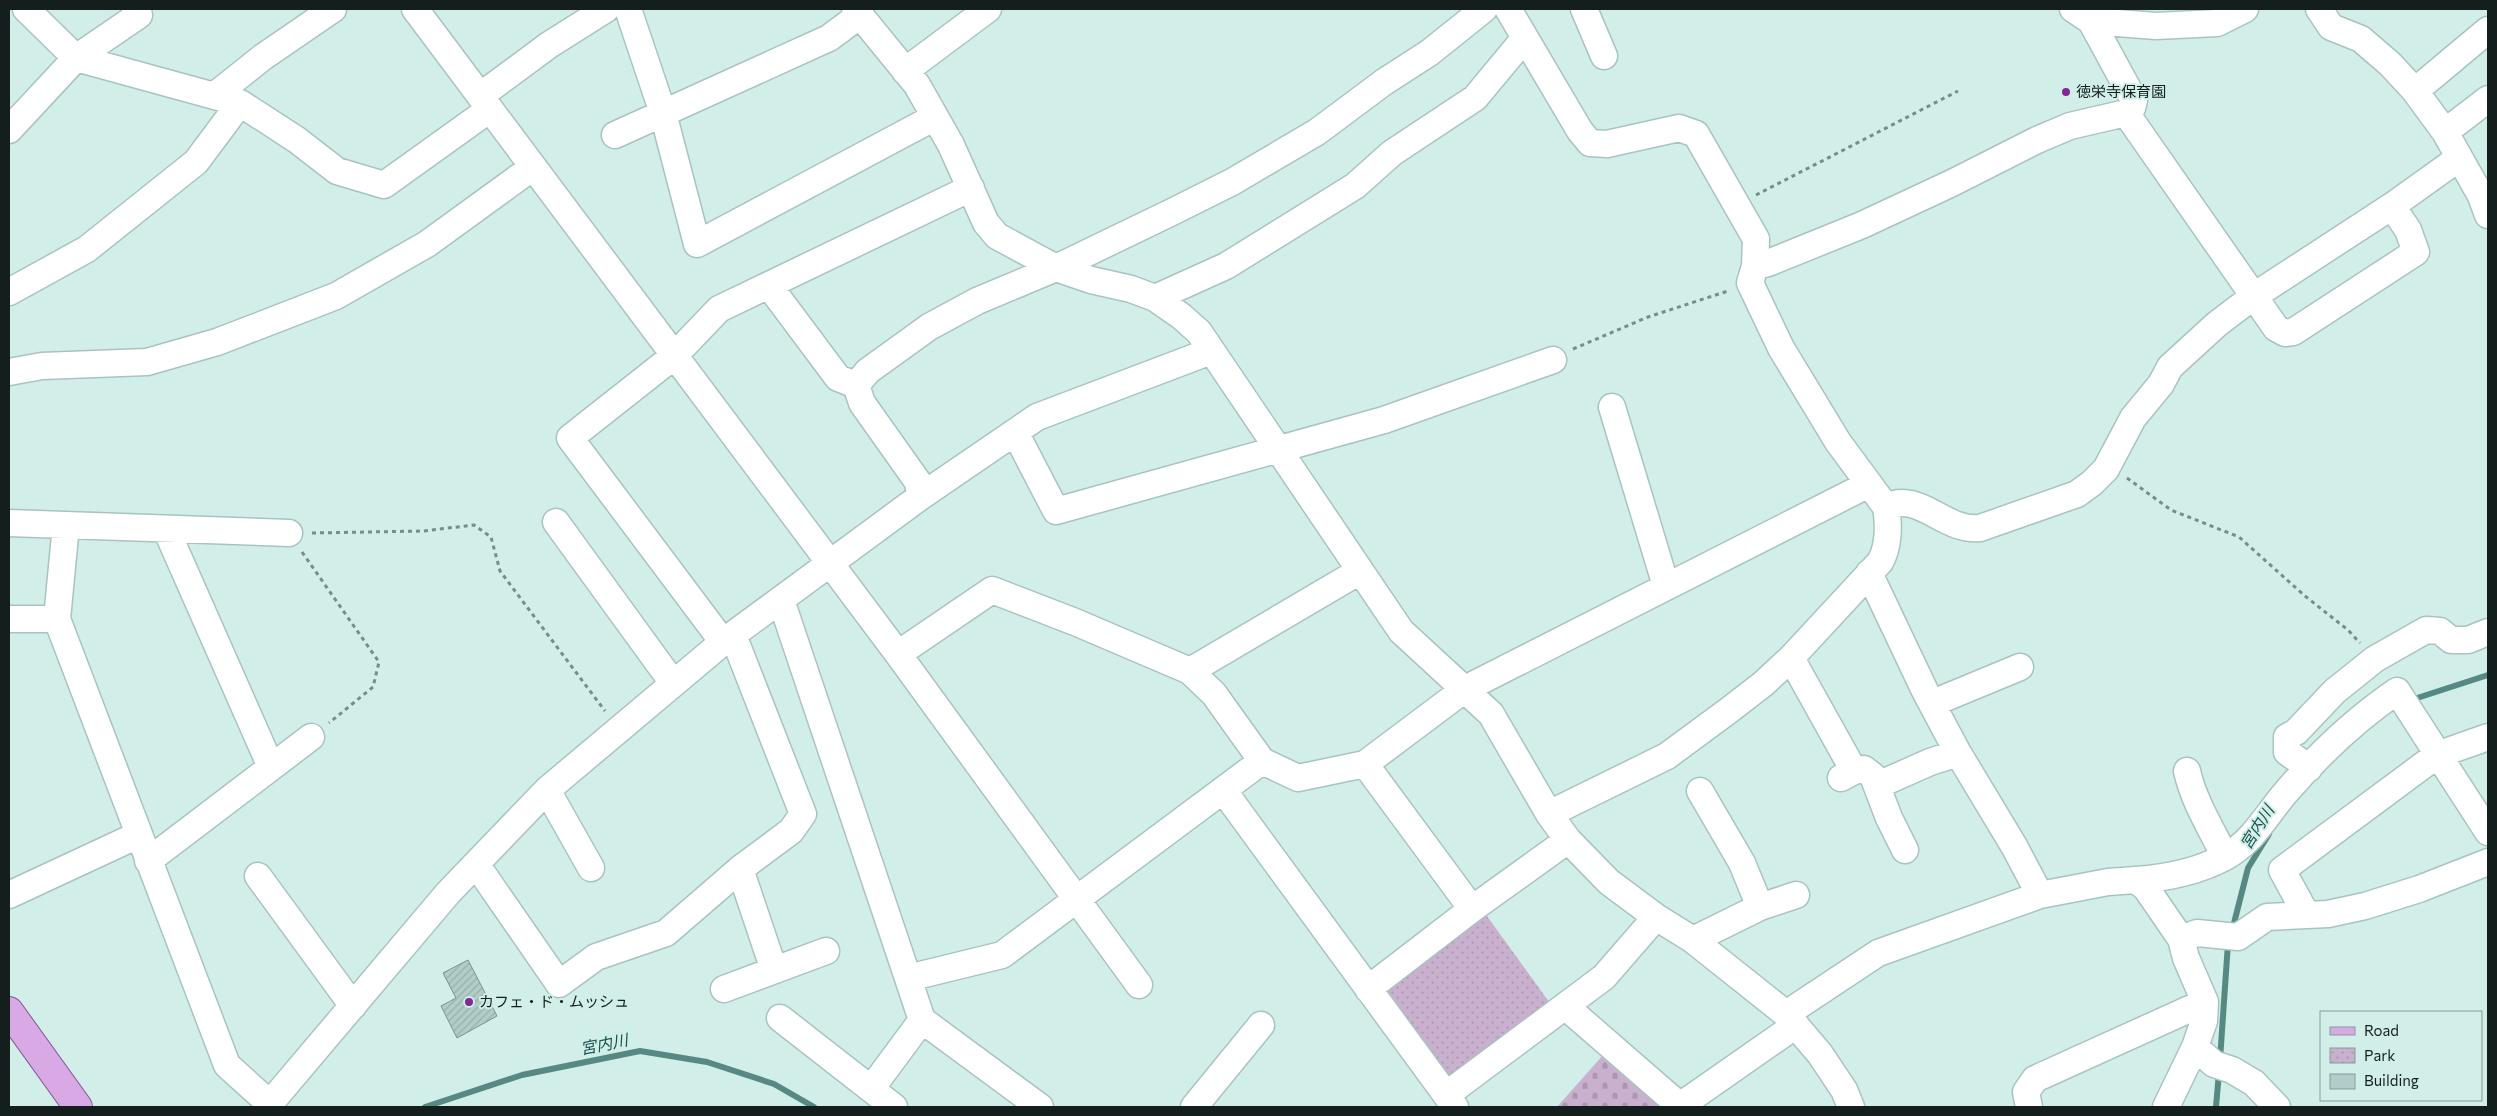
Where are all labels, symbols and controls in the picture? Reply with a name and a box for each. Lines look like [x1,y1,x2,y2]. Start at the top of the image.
place label: 徳栄寺保育園 [2076,82,2166,100]
marker: 徳栄寺保育園 [2060,86,2072,98]
water label: 宮内川 [2236,800,2278,852]
place label: カフェ・ド・ムッシュ [479,992,629,1010]
marker: カフェ・ド・ムッシュ [463,996,475,1008]
legend [2320,1011,2482,1101]
text: Road [2364,1021,2399,1039]
water label: 宮内川 [579,1029,631,1057]
text: Park [2364,1046,2395,1064]
text: Building [2364,1071,2419,1089]

